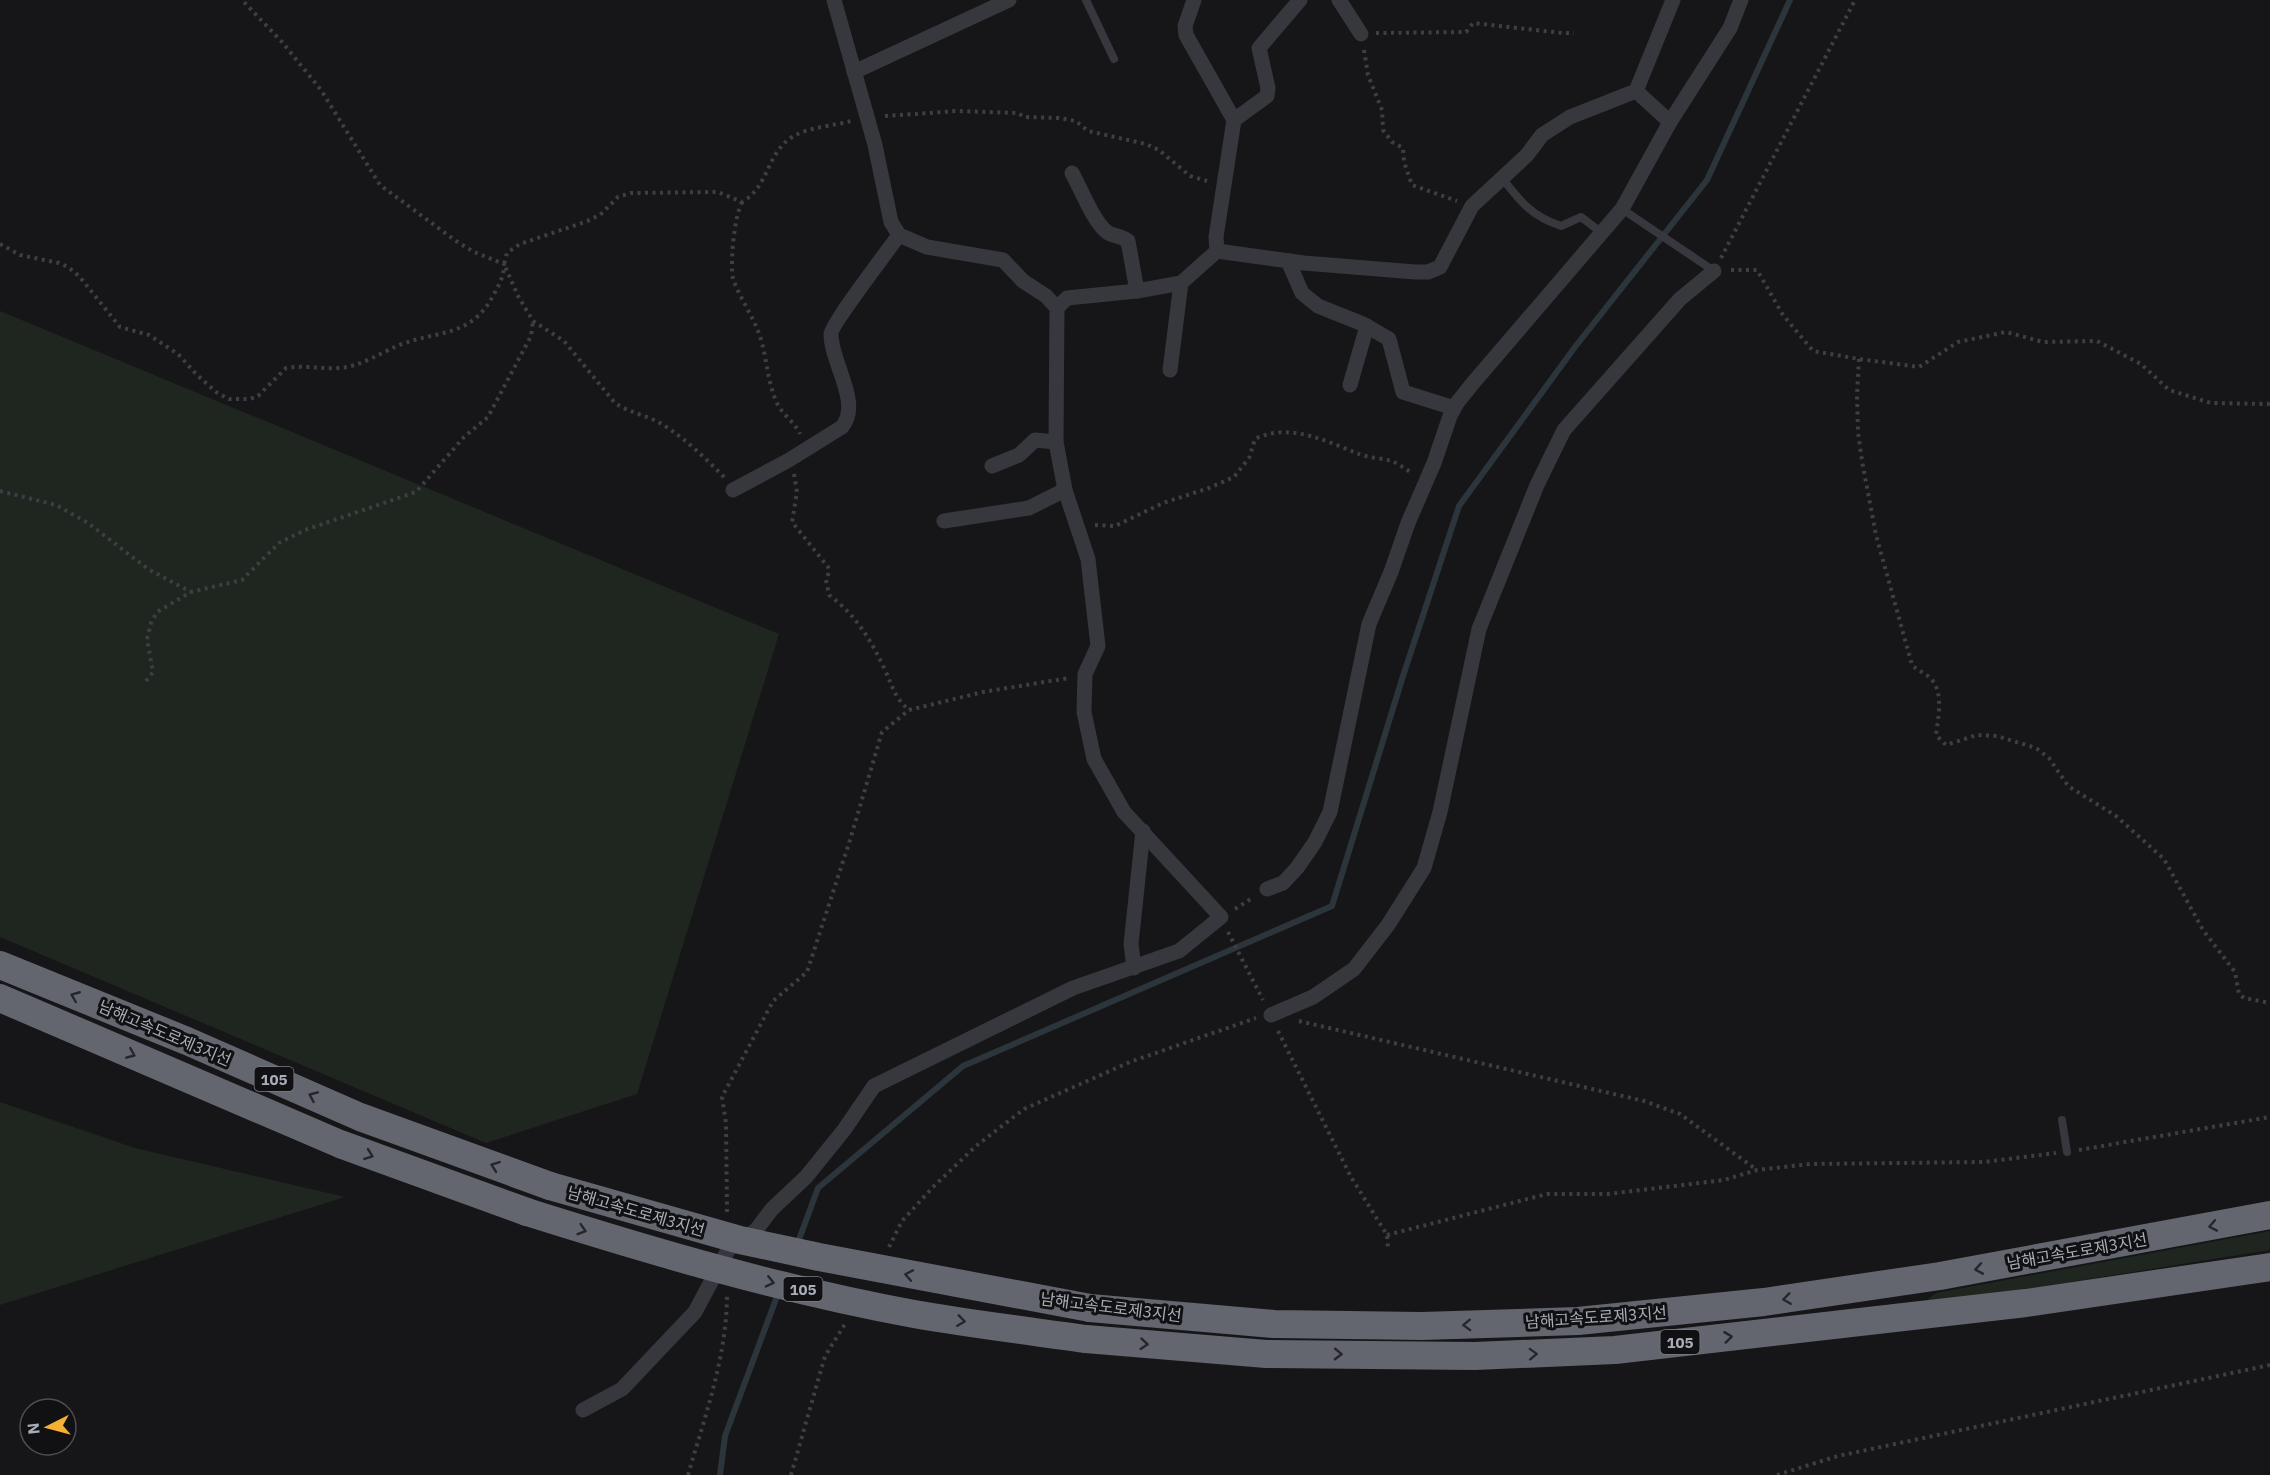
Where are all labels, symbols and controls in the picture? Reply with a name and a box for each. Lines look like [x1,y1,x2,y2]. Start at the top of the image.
one-way arrow [70,991,81,1003]
street label: 남해고속도로제3지선 [96,996,234,1070]
one-way arrow [125,1047,136,1059]
road number: 105 [254,1067,294,1091]
one-way arrow [308,1091,319,1103]
one-way arrow [363,1147,374,1160]
one-way arrow [490,1161,501,1173]
street label: 남해고속도로제3지선 [565,1182,707,1240]
one-way arrow [2208,1219,2218,1232]
one-way arrow [577,1223,587,1235]
street label: 남해고속도로제3지선 [2005,1229,2149,1273]
one-way arrow [1975,1262,1985,1275]
one-way arrow [904,1269,914,1282]
one-way arrow [765,1275,775,1288]
road number: 105 [784,1277,822,1301]
street label: 남해고속도로제3지선 [1039,1288,1183,1326]
one-way arrow [1782,1292,1791,1304]
street label: 남해고속도로제3지선 [1524,1302,1668,1332]
one-way arrow [957,1314,966,1326]
one-way arrow [1463,1319,1472,1331]
road number: 105 [1660,1330,1700,1354]
one-way arrow [1723,1331,1732,1344]
one-way arrow [1139,1337,1148,1350]
one-way arrow [1529,1347,1538,1360]
one-way arrow [1334,1348,1343,1360]
north arrow [18,1397,78,1457]
text: N [23,1422,44,1435]

